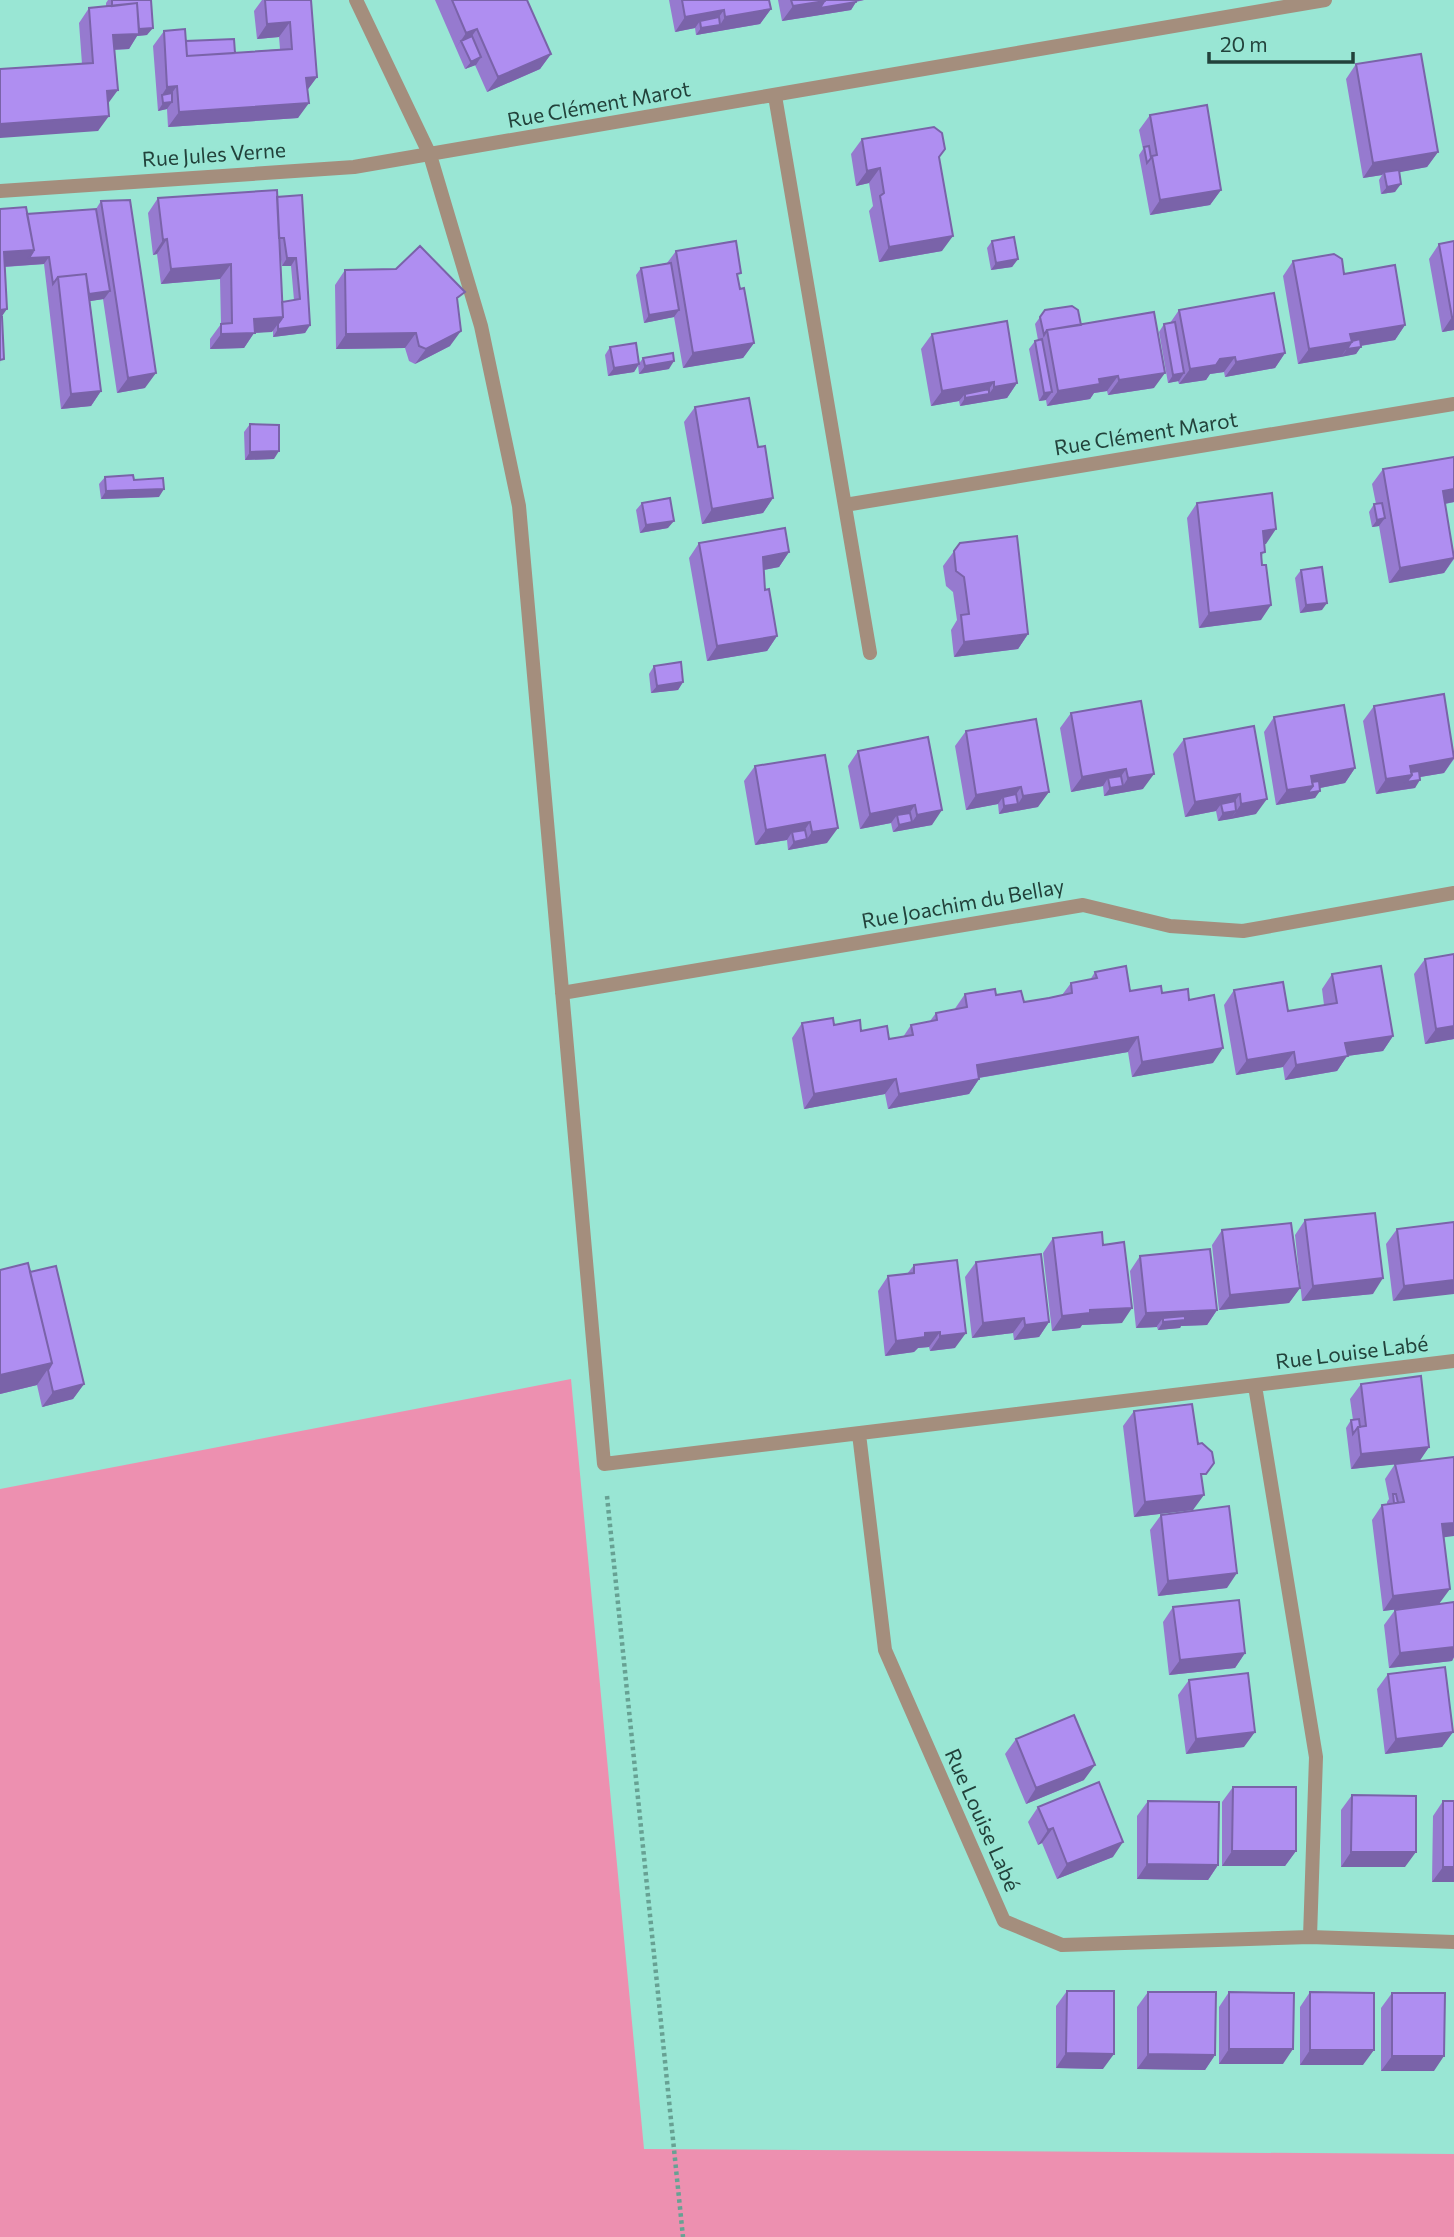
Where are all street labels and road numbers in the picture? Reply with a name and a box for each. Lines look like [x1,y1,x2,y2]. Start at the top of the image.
street label: Rue Clément Marot [505,75,692,132]
street label: Rue Jules Verne [141,136,287,171]
street label: Rue Clément Marot [1052,406,1239,459]
street label: Rue Joachim du Bellay [859,872,1066,933]
street label: Rue Louise Labé [1274,1330,1430,1373]
street label: Rue Louise Labé [941,1744,1026,1895]

